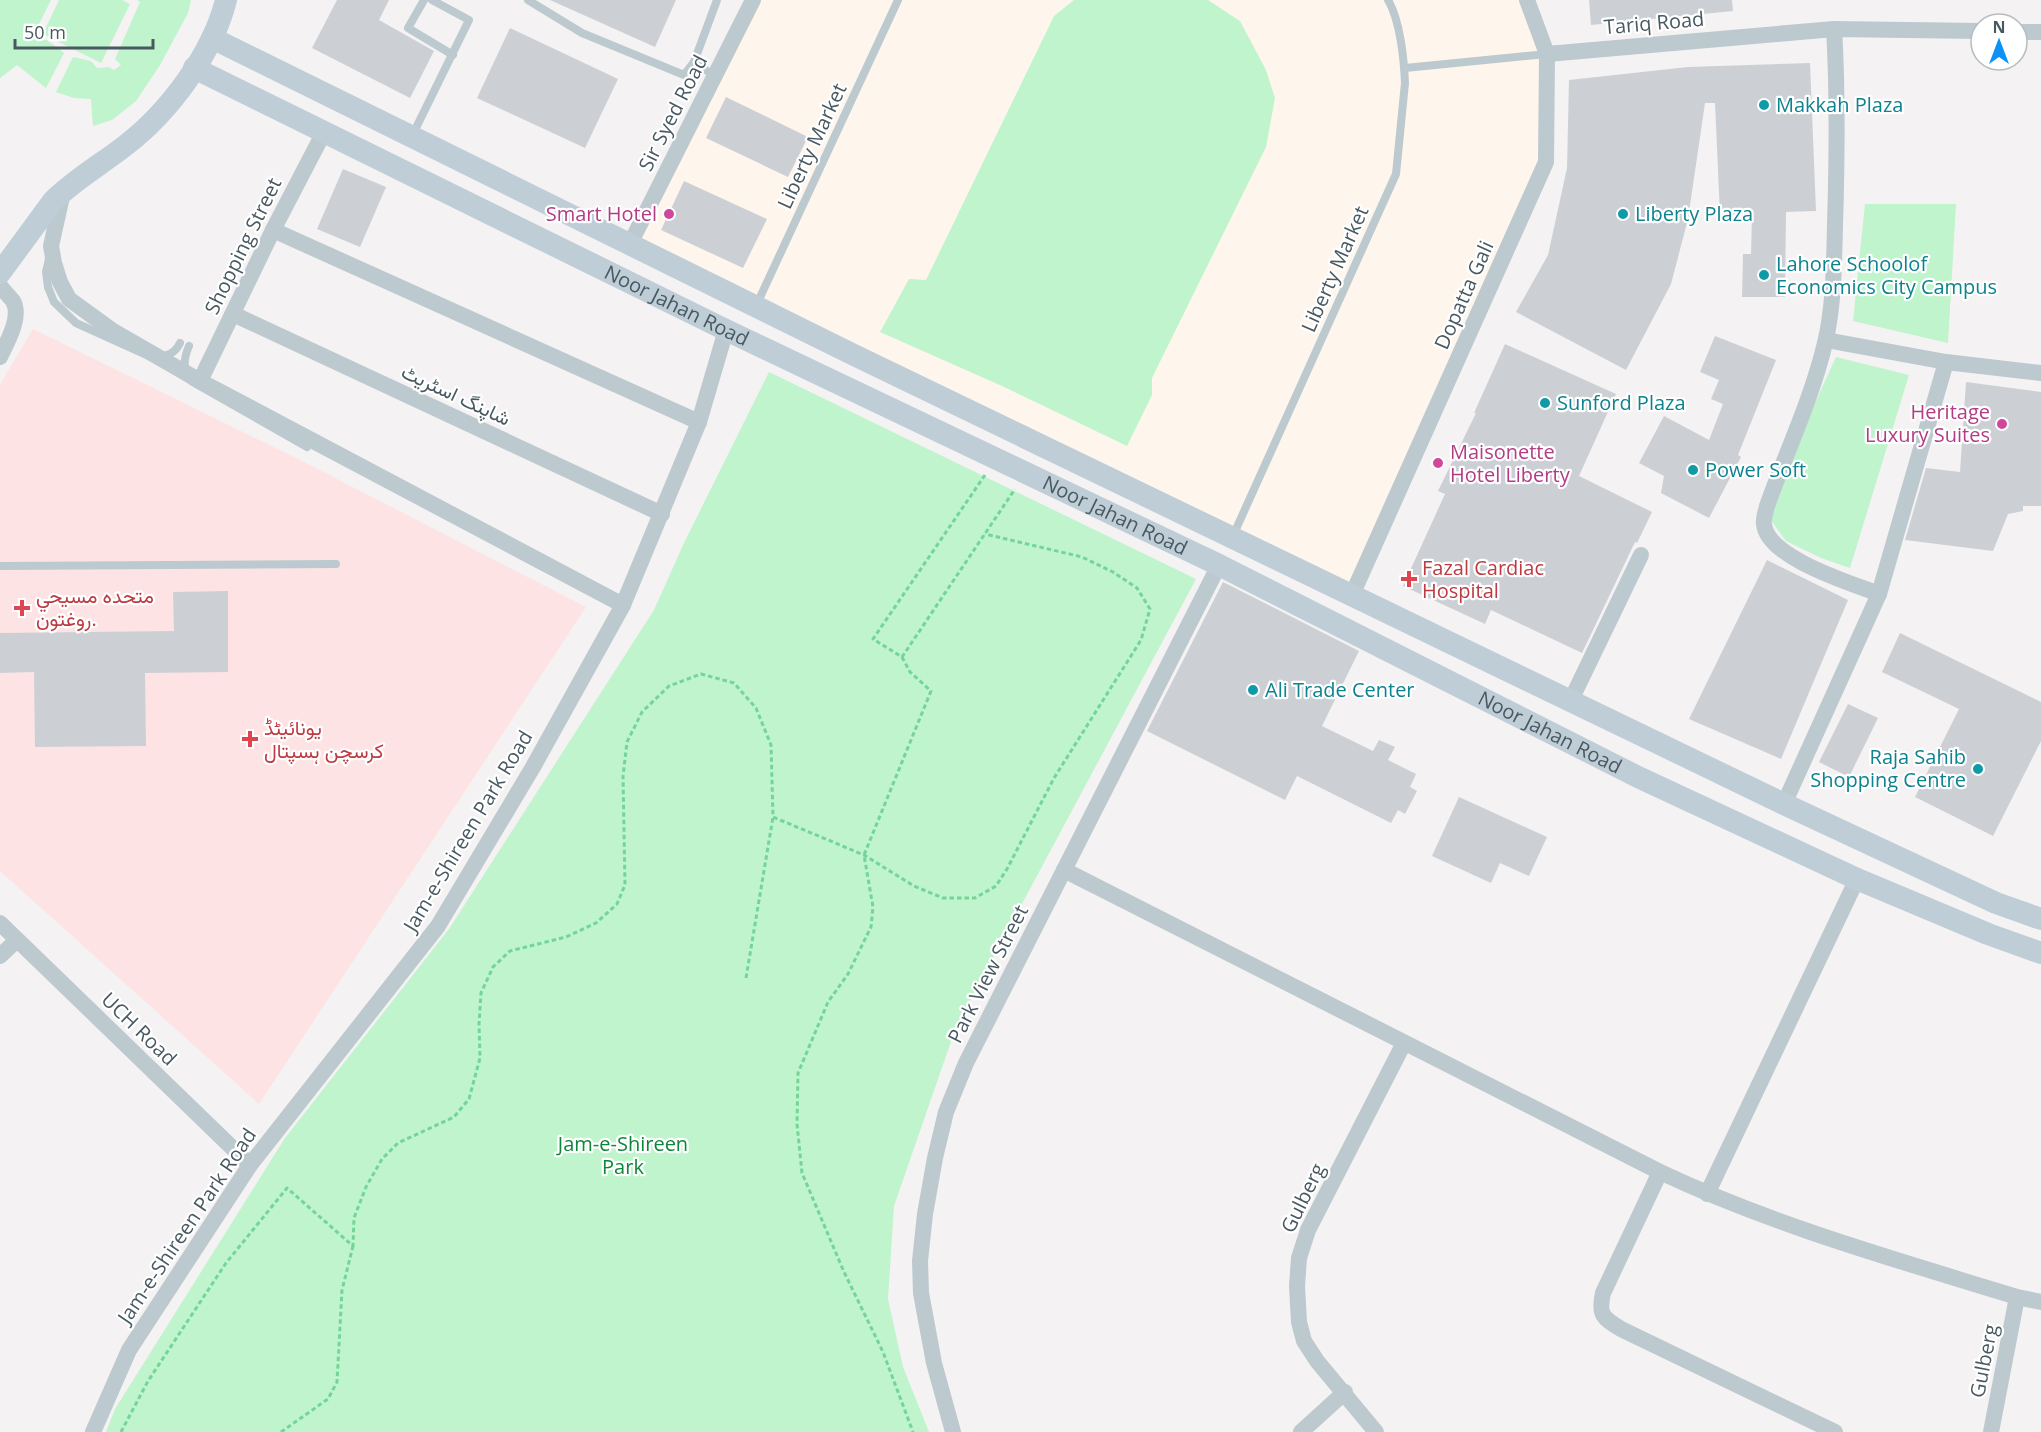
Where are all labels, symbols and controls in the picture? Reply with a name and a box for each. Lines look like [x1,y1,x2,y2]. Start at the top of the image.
street label: Tariq Road [1603,5,1705,40]
scale bar [15,12,153,50]
north arrow [1969,12,2029,72]
text: N [1992,16,2006,38]
text: 50 m [24,20,66,44]
street label: Sir Syed Road [632,50,713,175]
street label: Liberty Market [771,79,852,213]
place label: Makkah Plaza [1776,91,1903,118]
marker: Makkah Plaza [1757,98,1771,112]
street label: Shopping Street [198,173,287,319]
place label: Smart Hotel [546,200,657,227]
place label: Liberty Plaza [1635,200,1753,227]
street label: Liberty Market [1295,201,1374,336]
marker: Smart Hotel [662,207,676,221]
marker: Liberty Plaza [1616,207,1630,221]
street label: Dopatta Gali [1428,236,1500,353]
place label: Lahore Schoolof Economics City Campus [1776,250,1997,300]
street label: Noor Jahan Road [600,258,754,352]
marker: Lahore Schoolof Economics City Campus [1757,268,1771,282]
street label: شاپنگ اسٹریٹ [397,357,515,433]
place label: Sunford Plaza [1557,389,1686,416]
marker: Sunford Plaza [1538,396,1552,410]
place label: Heritage Luxury Suites [1865,398,1990,448]
marker: Heritage Luxury Suites [1995,417,2009,431]
place label: Maisonette Hotel Liberty [1450,438,1571,488]
marker: Maisonette Hotel Liberty [1431,456,1445,470]
place label: Power Soft [1705,456,1806,483]
marker: Power Soft [1686,463,1700,477]
street label: Noor Jahan Road [1038,469,1192,561]
place label: Fazal Cardiac Hospital [1422,554,1544,604]
marker: Fazal Cardiac Hospital [1400,570,1418,588]
place label: متحده مسیحي روغتون. [36,582,154,632]
marker: متحده مسیحي روغتون. [13,599,31,617]
place label: Ali Trade Center [1265,676,1415,703]
marker: Ali Trade Center [1246,683,1260,697]
street label: Noor Jahan Road [1474,684,1627,780]
place label: یونائیٹڈ کرسچن ہسپتال [264,714,384,765]
street label: Jam-e-Shireen Park Road [396,725,538,938]
marker: یونائیٹڈ کرسچن ہسپتال [241,730,259,748]
place label: Raja Sahib Shopping Centre [1810,743,1966,793]
marker: Raja Sahib Shopping Centre [1971,762,1985,776]
street label: Park View Street [941,900,1034,1048]
street label: UCH Road [96,986,183,1071]
street label: Jam-e-Shireen Park Road [110,1123,262,1330]
park label: Jam-e-Shireen Park [556,1130,688,1180]
street label: Gulberg [1274,1158,1331,1237]
street label: Gulberg [1963,1322,2004,1400]

